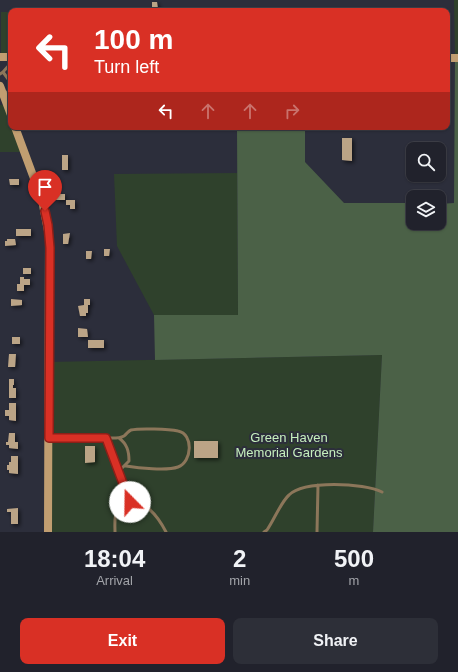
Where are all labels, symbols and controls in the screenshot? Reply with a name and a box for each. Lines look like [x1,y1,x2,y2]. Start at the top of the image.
icon: left [28,24,80,76]
text: 100 m [94,24,173,55]
text: Turn left [94,57,159,77]
icon: left [155,100,177,122]
icon: ahead [197,100,219,122]
icon: ahead [239,100,261,122]
icon: right [281,100,303,122]
map controls [406,142,446,230]
button: search [406,142,446,182]
pin [28,170,62,211]
icon: arrive [34,176,56,198]
button: layers [406,190,446,230]
park label: Green Haven Memorial Gardens [236,430,343,460]
position arrow [109,481,151,523]
text: 18:04 [84,545,145,572]
text: 2 [233,545,246,572]
text: 500 [334,545,374,572]
text: Arrival [96,573,133,588]
text: min [229,573,250,588]
text: m [349,573,359,588]
button: Exit [20,618,225,664]
button: Share [233,618,438,664]

